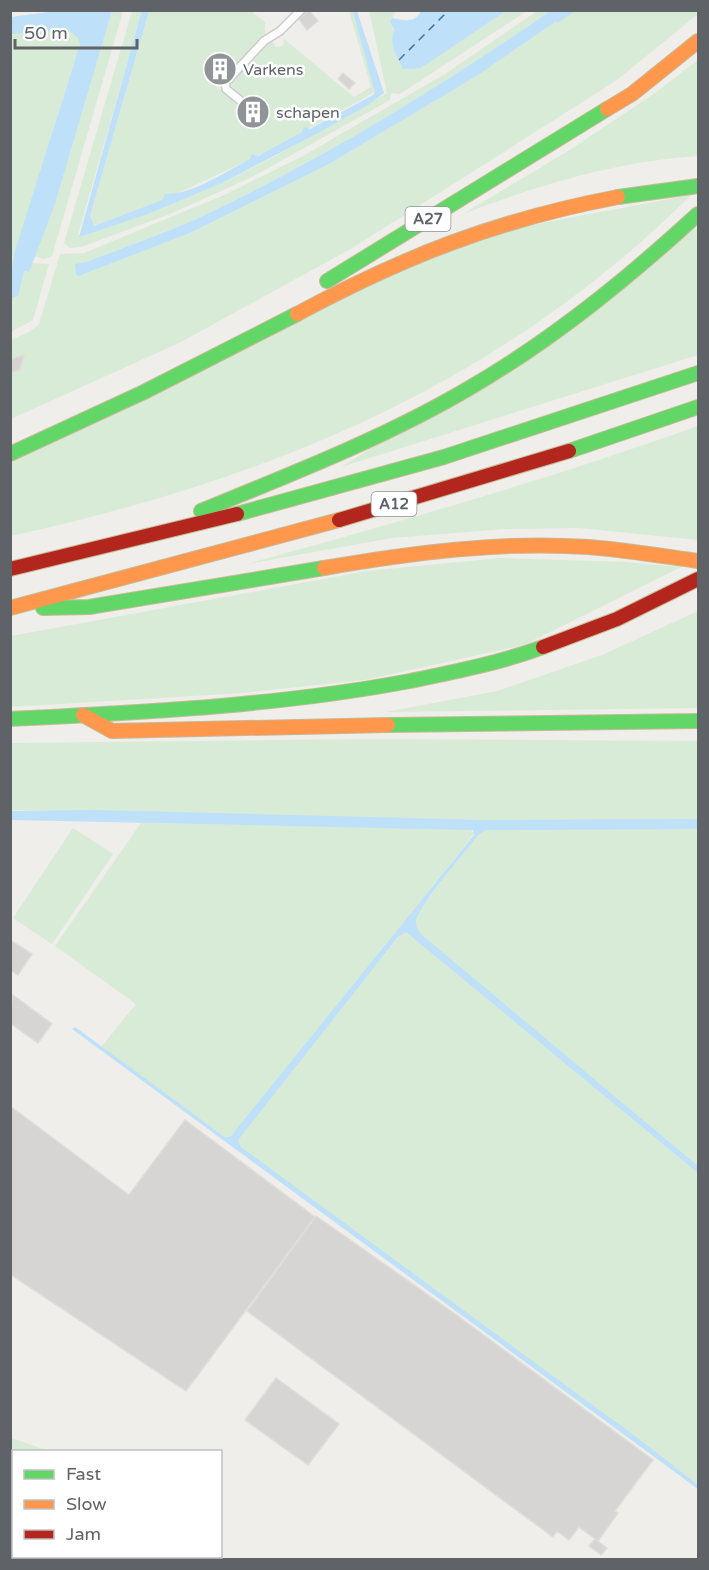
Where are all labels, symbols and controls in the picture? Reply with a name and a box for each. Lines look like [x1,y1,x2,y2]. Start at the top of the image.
scale bar [15,12,136,50]
text: 50 m [24,22,68,44]
building icon: Varkens [202,51,238,87]
place label: Varkens [243,60,303,80]
building icon: schapen [235,94,271,130]
place label: schapen [276,103,340,123]
road number: A27 [406,207,450,231]
road number: A12 [372,492,416,516]
legend [12,1450,222,1558]
text: Fast [66,1463,101,1485]
text: Slow [66,1493,107,1515]
text: Jam [66,1523,101,1545]

